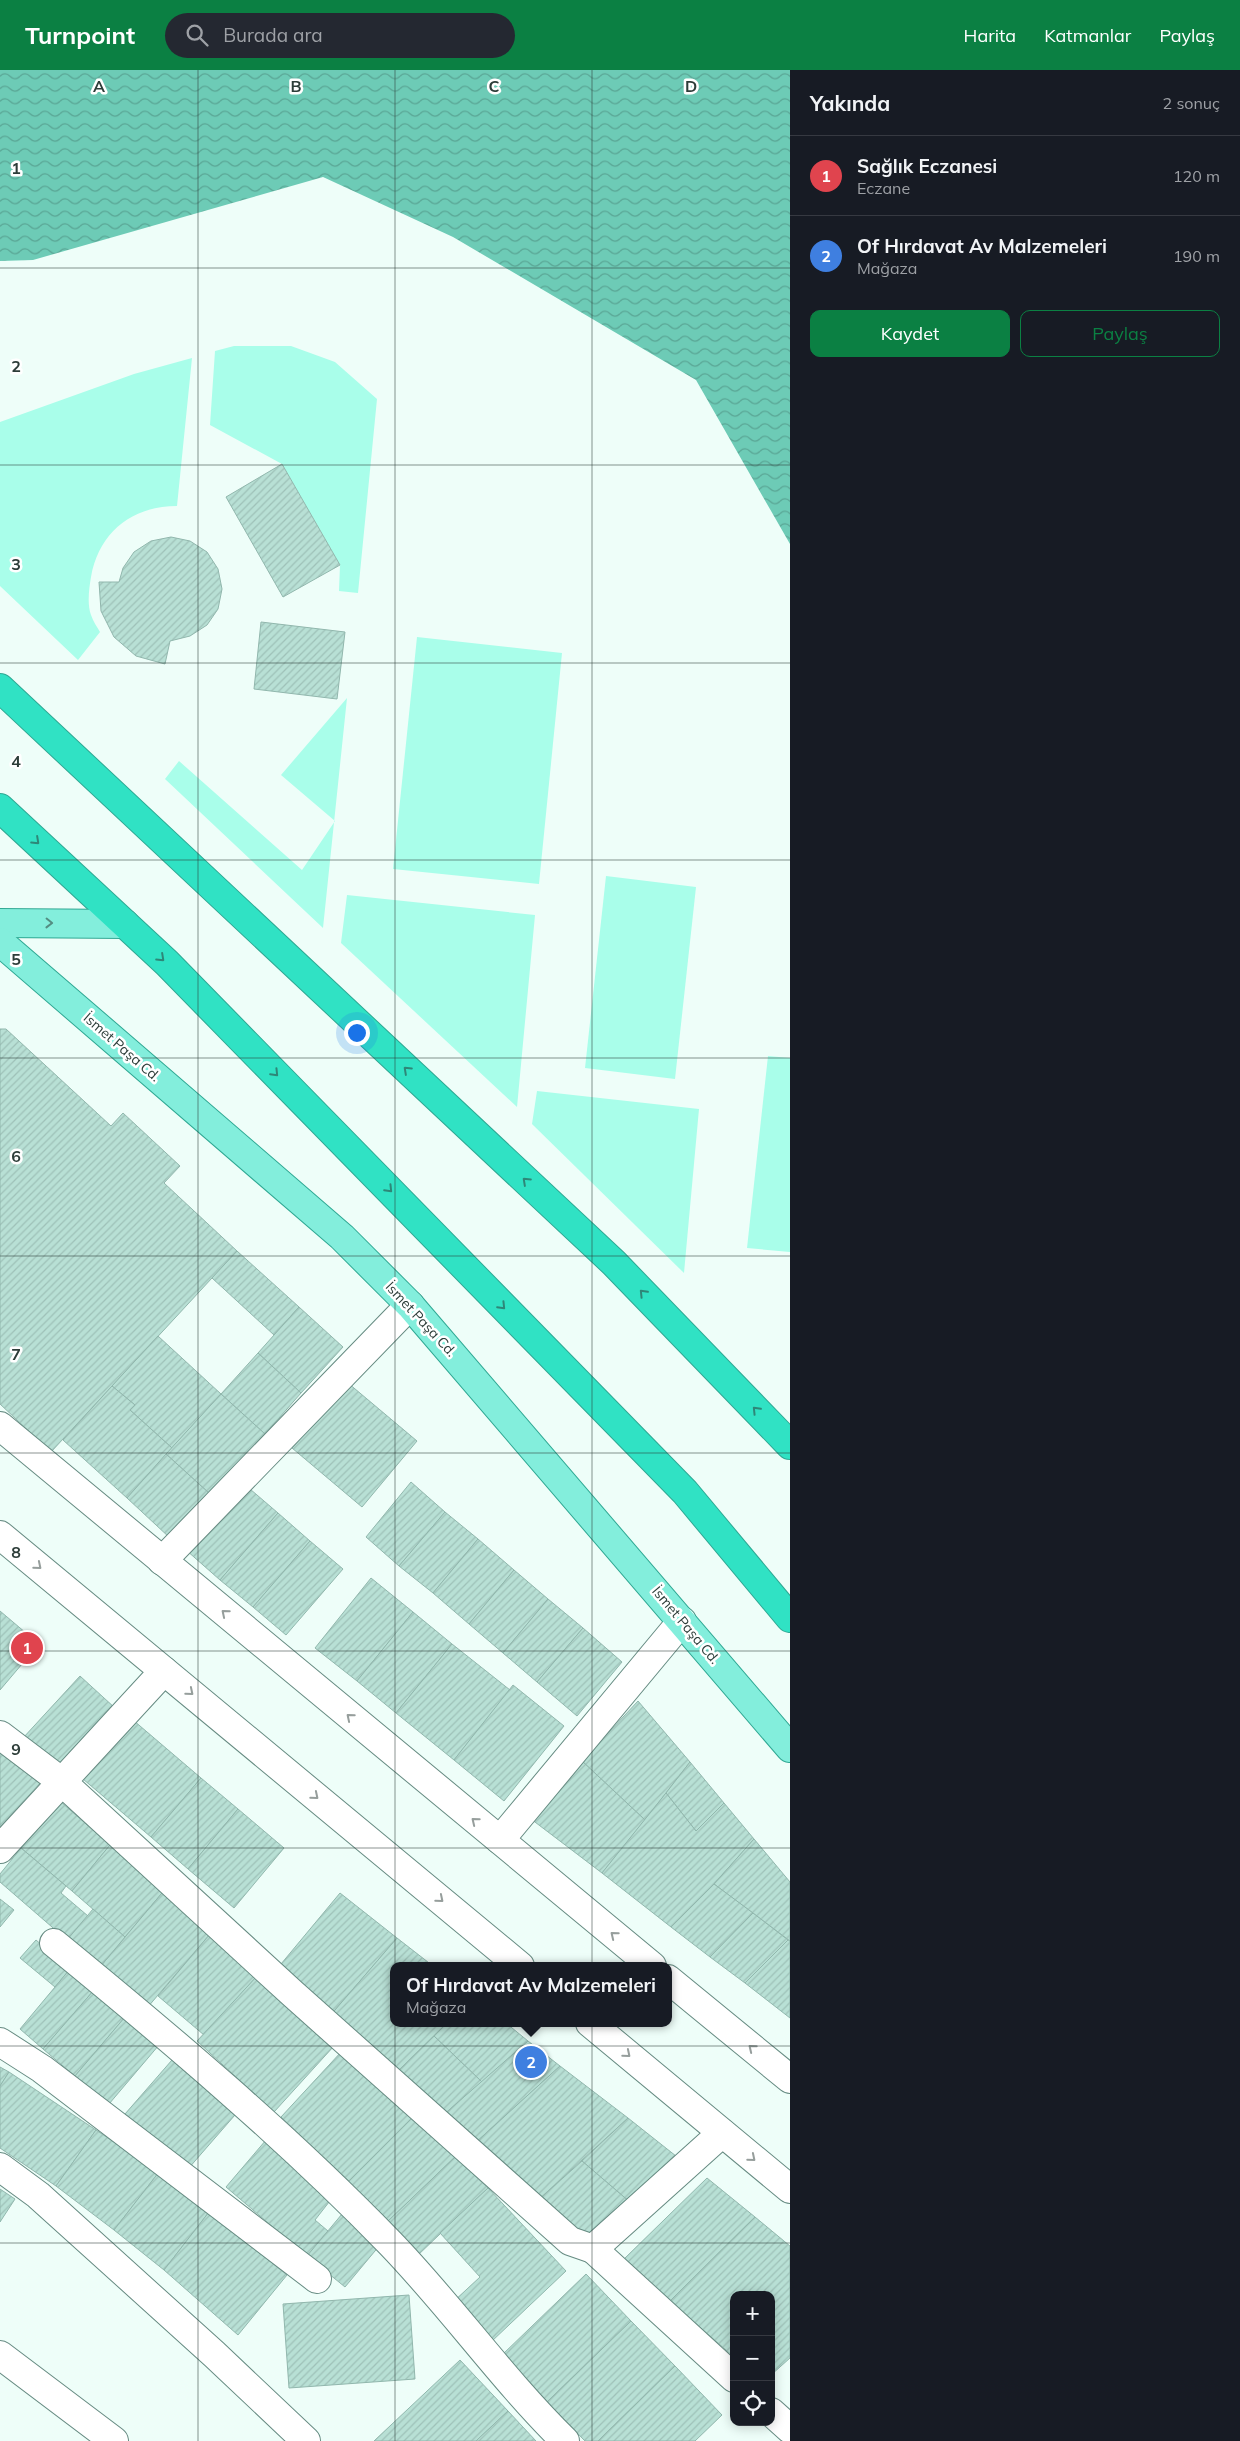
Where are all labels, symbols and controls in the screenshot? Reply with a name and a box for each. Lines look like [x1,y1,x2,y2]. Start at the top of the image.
search box [165,13,515,58]
text: Turnpoint [25,20,135,50]
icon: search [183,21,211,49]
text: Burada ara [223,23,323,47]
text: Harita [964,24,1016,47]
text: Katmanlar [1044,24,1131,47]
text: Paylaş [1159,24,1215,47]
text: A [93,76,105,96]
text: B [290,76,302,96]
text: C [489,76,500,96]
text: D [685,76,697,96]
text: Yakında [810,90,890,116]
text: 2 sonuç [1163,93,1220,113]
text: Sağlık Eczanesi [857,154,997,178]
text: 1 [11,158,21,178]
text: 1 [821,166,831,186]
text: 120 m [1173,166,1220,186]
text: Eczane [857,178,910,198]
text: Of Hırdavat Av Malzemeleri [857,234,1107,258]
text: 2 [821,246,831,266]
text: 190 m [1173,246,1220,266]
text: Mağaza [857,258,917,278]
button: Kaydet [810,310,1010,357]
button: Paylaş [1020,310,1220,357]
text: 2 [11,356,21,376]
text: 3 [11,554,21,574]
text: 4 [11,751,21,771]
one-way arrow [30,835,39,844]
one-way arrow [45,918,53,928]
text: 5 [11,949,21,969]
one-way arrow [155,952,164,961]
street label: İsmet Paşa Cd. [80,1009,164,1085]
your location [344,1020,370,1046]
one-way arrow [404,1067,413,1076]
one-way arrow [269,1068,278,1077]
text: 6 [11,1146,21,1166]
one-way arrow [523,1178,532,1187]
one-way arrow [383,1184,392,1193]
street label: İsmet Paşa Cd. [382,1278,460,1360]
one-way arrow [640,1290,649,1299]
one-way arrow [496,1300,505,1309]
text: 7 [11,1344,21,1364]
one-way arrow [753,1407,762,1416]
text: 8 [11,1542,21,1562]
one-way arrow [32,1561,41,1570]
street label: İsmet Paşa Cd. [648,1582,724,1668]
one-way arrow [222,1611,231,1619]
pin: 1 [11,1629,43,1667]
one-way arrow [184,1687,193,1695]
one-way arrow [347,1715,356,1723]
text: 9 [11,1739,21,1759]
one-way arrow [309,1790,318,1798]
one-way arrow [472,1818,481,1826]
one-way arrow [434,1894,443,1902]
one-way arrow [611,1931,620,1940]
popup [390,1962,672,2027]
text: Of Hırdavat Av Malzemeleri [406,1973,656,1997]
text: Mağaza [406,1997,466,2017]
pin: 2 [515,2043,547,2081]
one-way arrow [749,2045,758,2054]
one-way arrow [622,2049,631,2058]
one-way arrow [747,2152,756,2161]
map controls [730,2291,775,2426]
button: + [730,2291,775,2336]
button: − [730,2336,775,2381]
button: locate [730,2381,775,2426]

